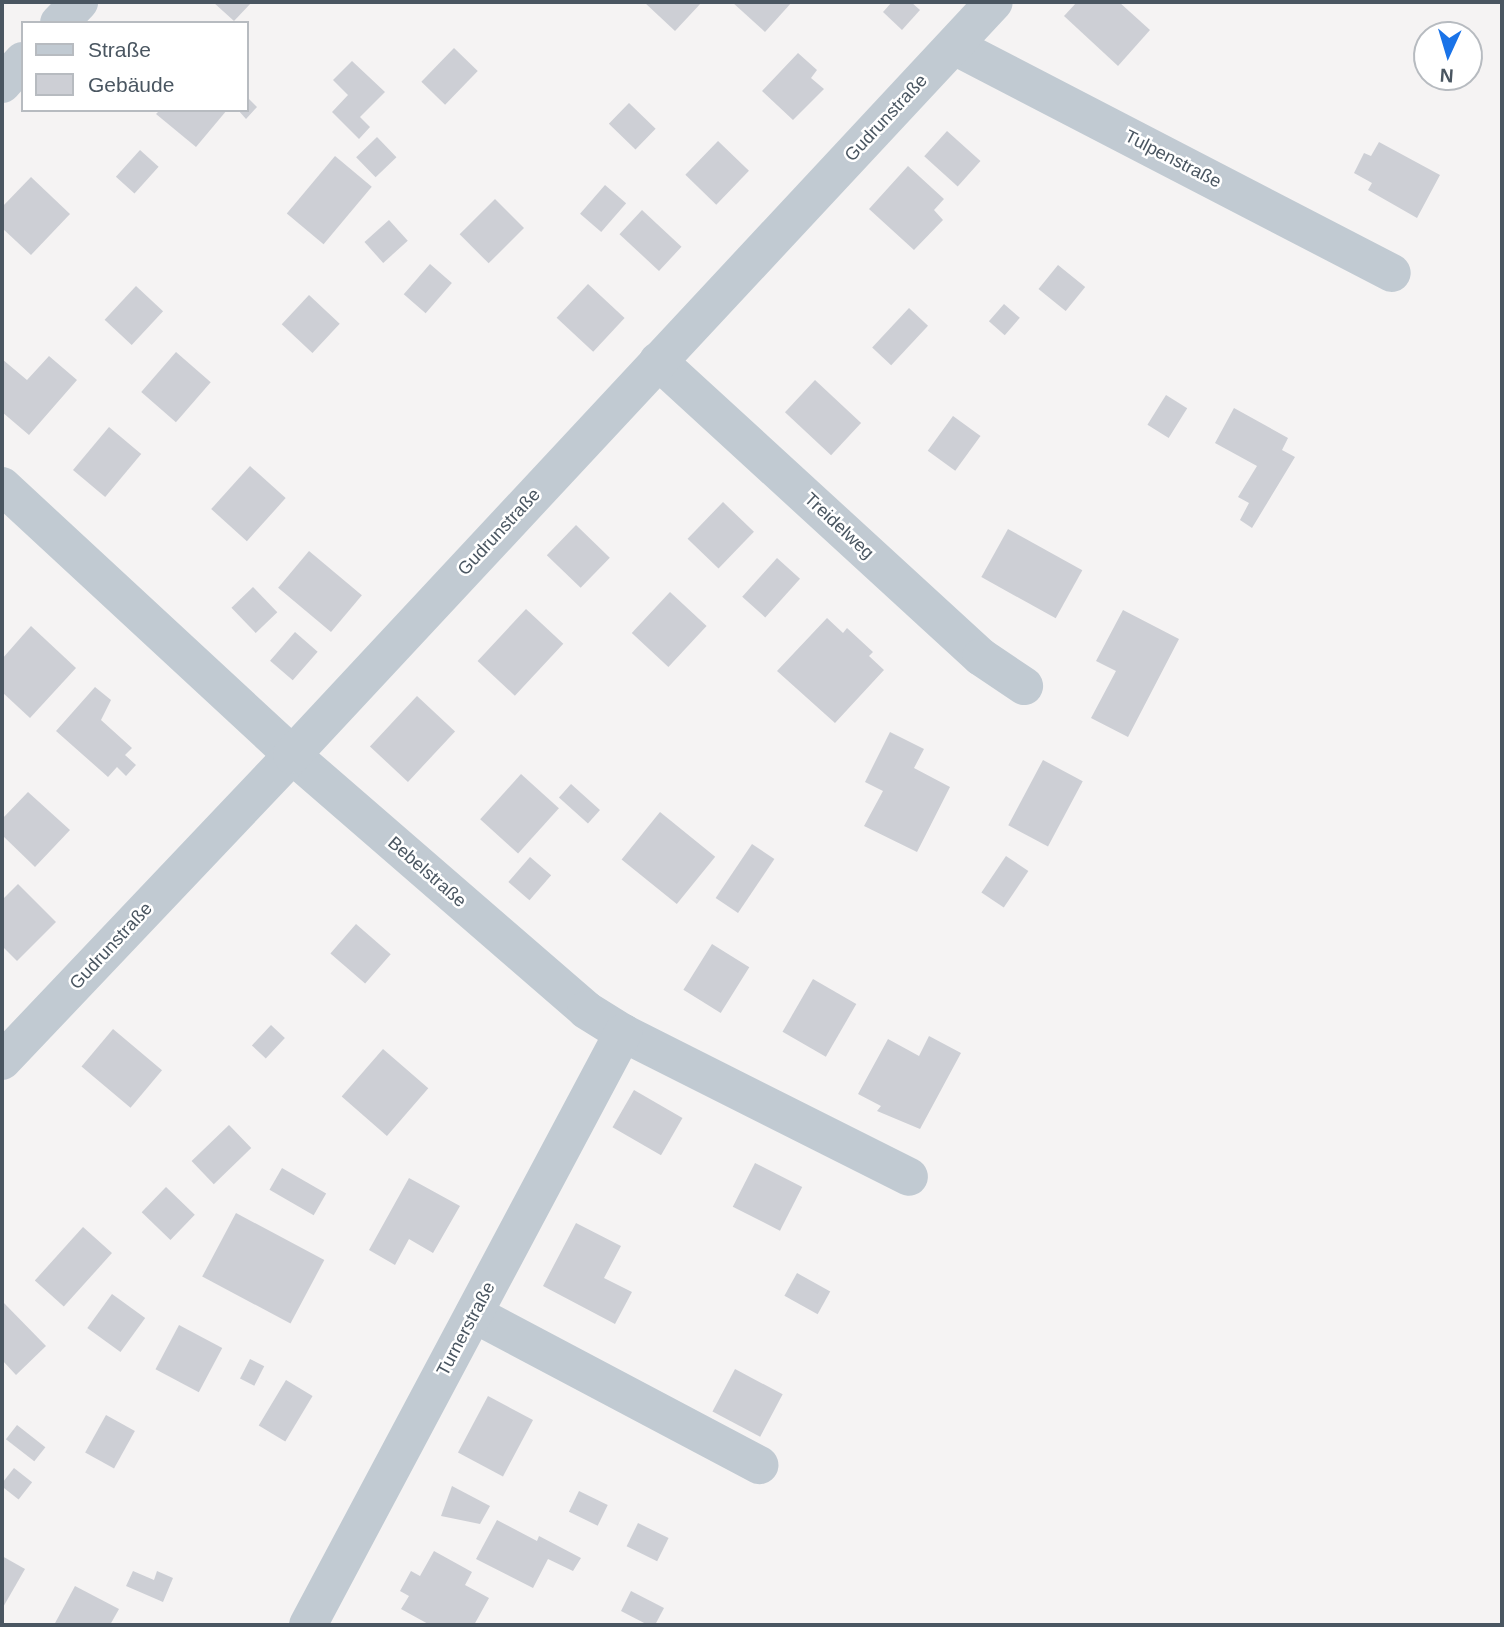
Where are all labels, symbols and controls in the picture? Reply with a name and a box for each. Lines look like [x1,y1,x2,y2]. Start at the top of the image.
legend [21,21,248,112]
north arrow [1413,21,1483,91]
text: Straße [88,38,151,61]
text: N [1439,64,1454,86]
street label: Gudrunstraße [840,70,932,166]
text: Gebäude [88,73,174,96]
street label: Tulpenstraße [1121,125,1225,193]
street label: Gudrunstraße [453,484,545,580]
street label: Treidelweg [800,488,878,564]
street label: Bebelstraße [383,832,471,912]
street label: Gudrunstraße [65,898,157,994]
street label: Turnerstraße [432,1278,500,1380]

